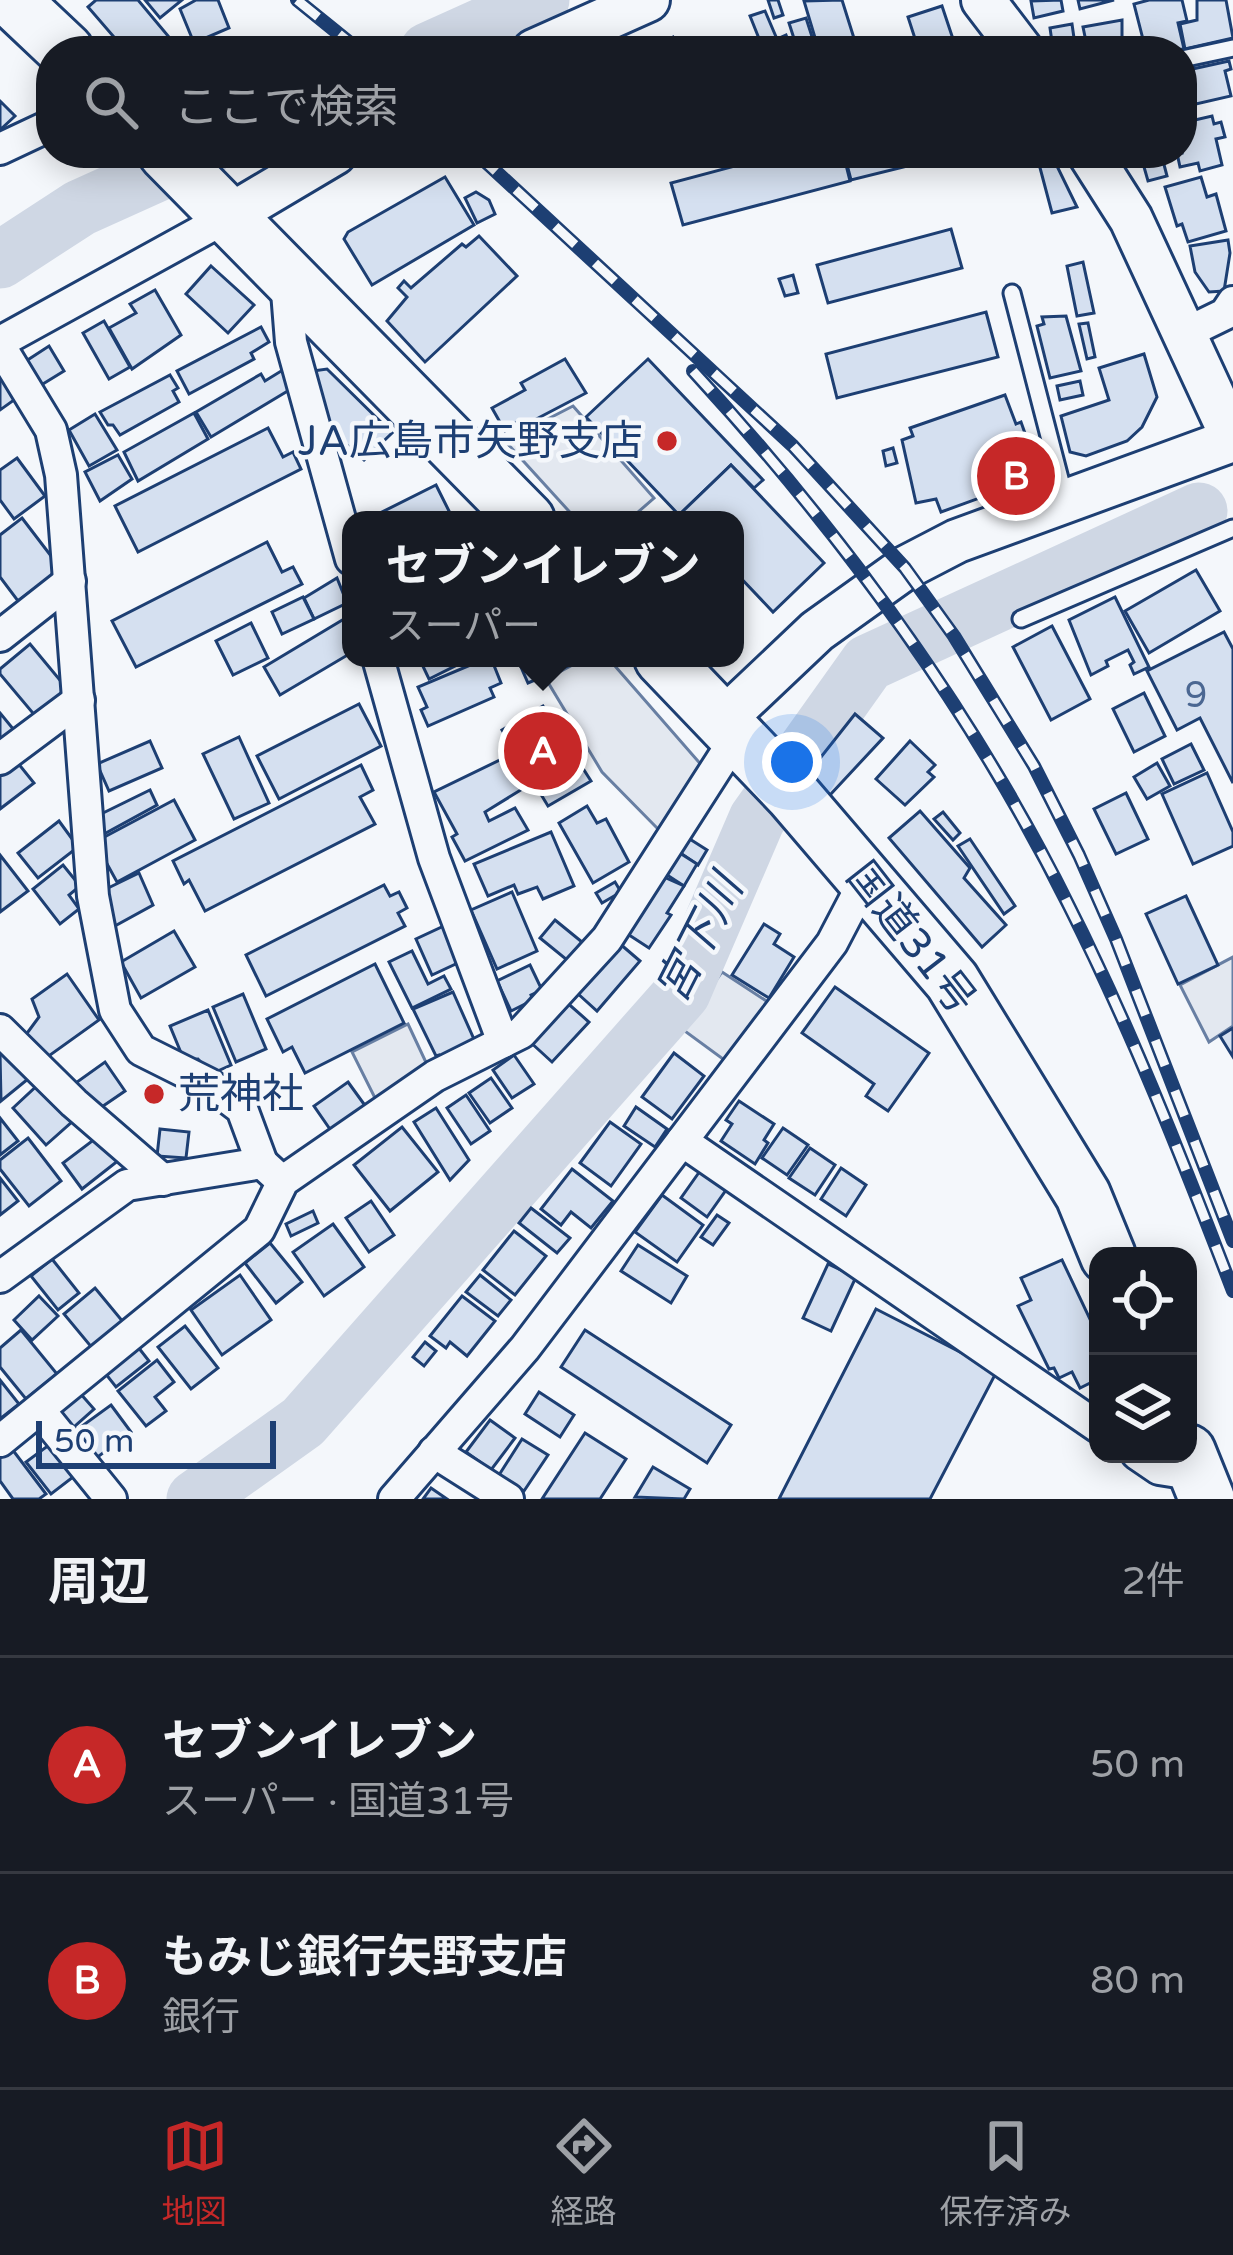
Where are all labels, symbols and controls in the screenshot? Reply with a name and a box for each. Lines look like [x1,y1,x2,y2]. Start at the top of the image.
search box [36,36,1197,168]
icon: search [78,69,144,135]
text: ここで検索 [174,81,399,135]
place label: JA広島市矢野支店 [298,416,643,467]
marker: JA広島市矢野支店 [654,428,680,454]
pin: B [977,431,1055,521]
popup [342,511,744,667]
text: セブンイレブン [385,540,701,594]
text: スーパー [385,603,541,650]
house number: 9 [1185,674,1207,717]
pin: A [504,706,582,796]
your location [762,732,822,792]
street label: 国道31号 [836,852,986,1024]
water label: 宮下川 [645,863,757,1011]
place label: 荒神社 [178,1069,304,1120]
marker: 荒神社 [141,1081,167,1107]
map controls [1089,1247,1197,1463]
button: locate [1089,1247,1197,1355]
button: layers [1089,1355,1197,1463]
scale bar [36,1415,276,1468]
text: 50 m [54,1422,134,1461]
text: 周辺 [48,1552,150,1614]
text: 2件 [1122,1558,1185,1605]
text: セブンイレブン [162,1715,477,1769]
text: A [72,1741,102,1788]
text: 50 m [1090,1741,1185,1788]
text: スーパー · 国道31号 [162,1778,514,1825]
text: もみじ銀行矢野支店 [162,1931,567,1985]
text: B [73,1957,101,2004]
text: 80 m [1090,1957,1185,2004]
text: 銀行 [162,1994,240,2041]
tab: 地図 [162,2113,228,2233]
tab: 経路 [551,2113,617,2233]
tab: 保存済み [940,2113,1072,2233]

